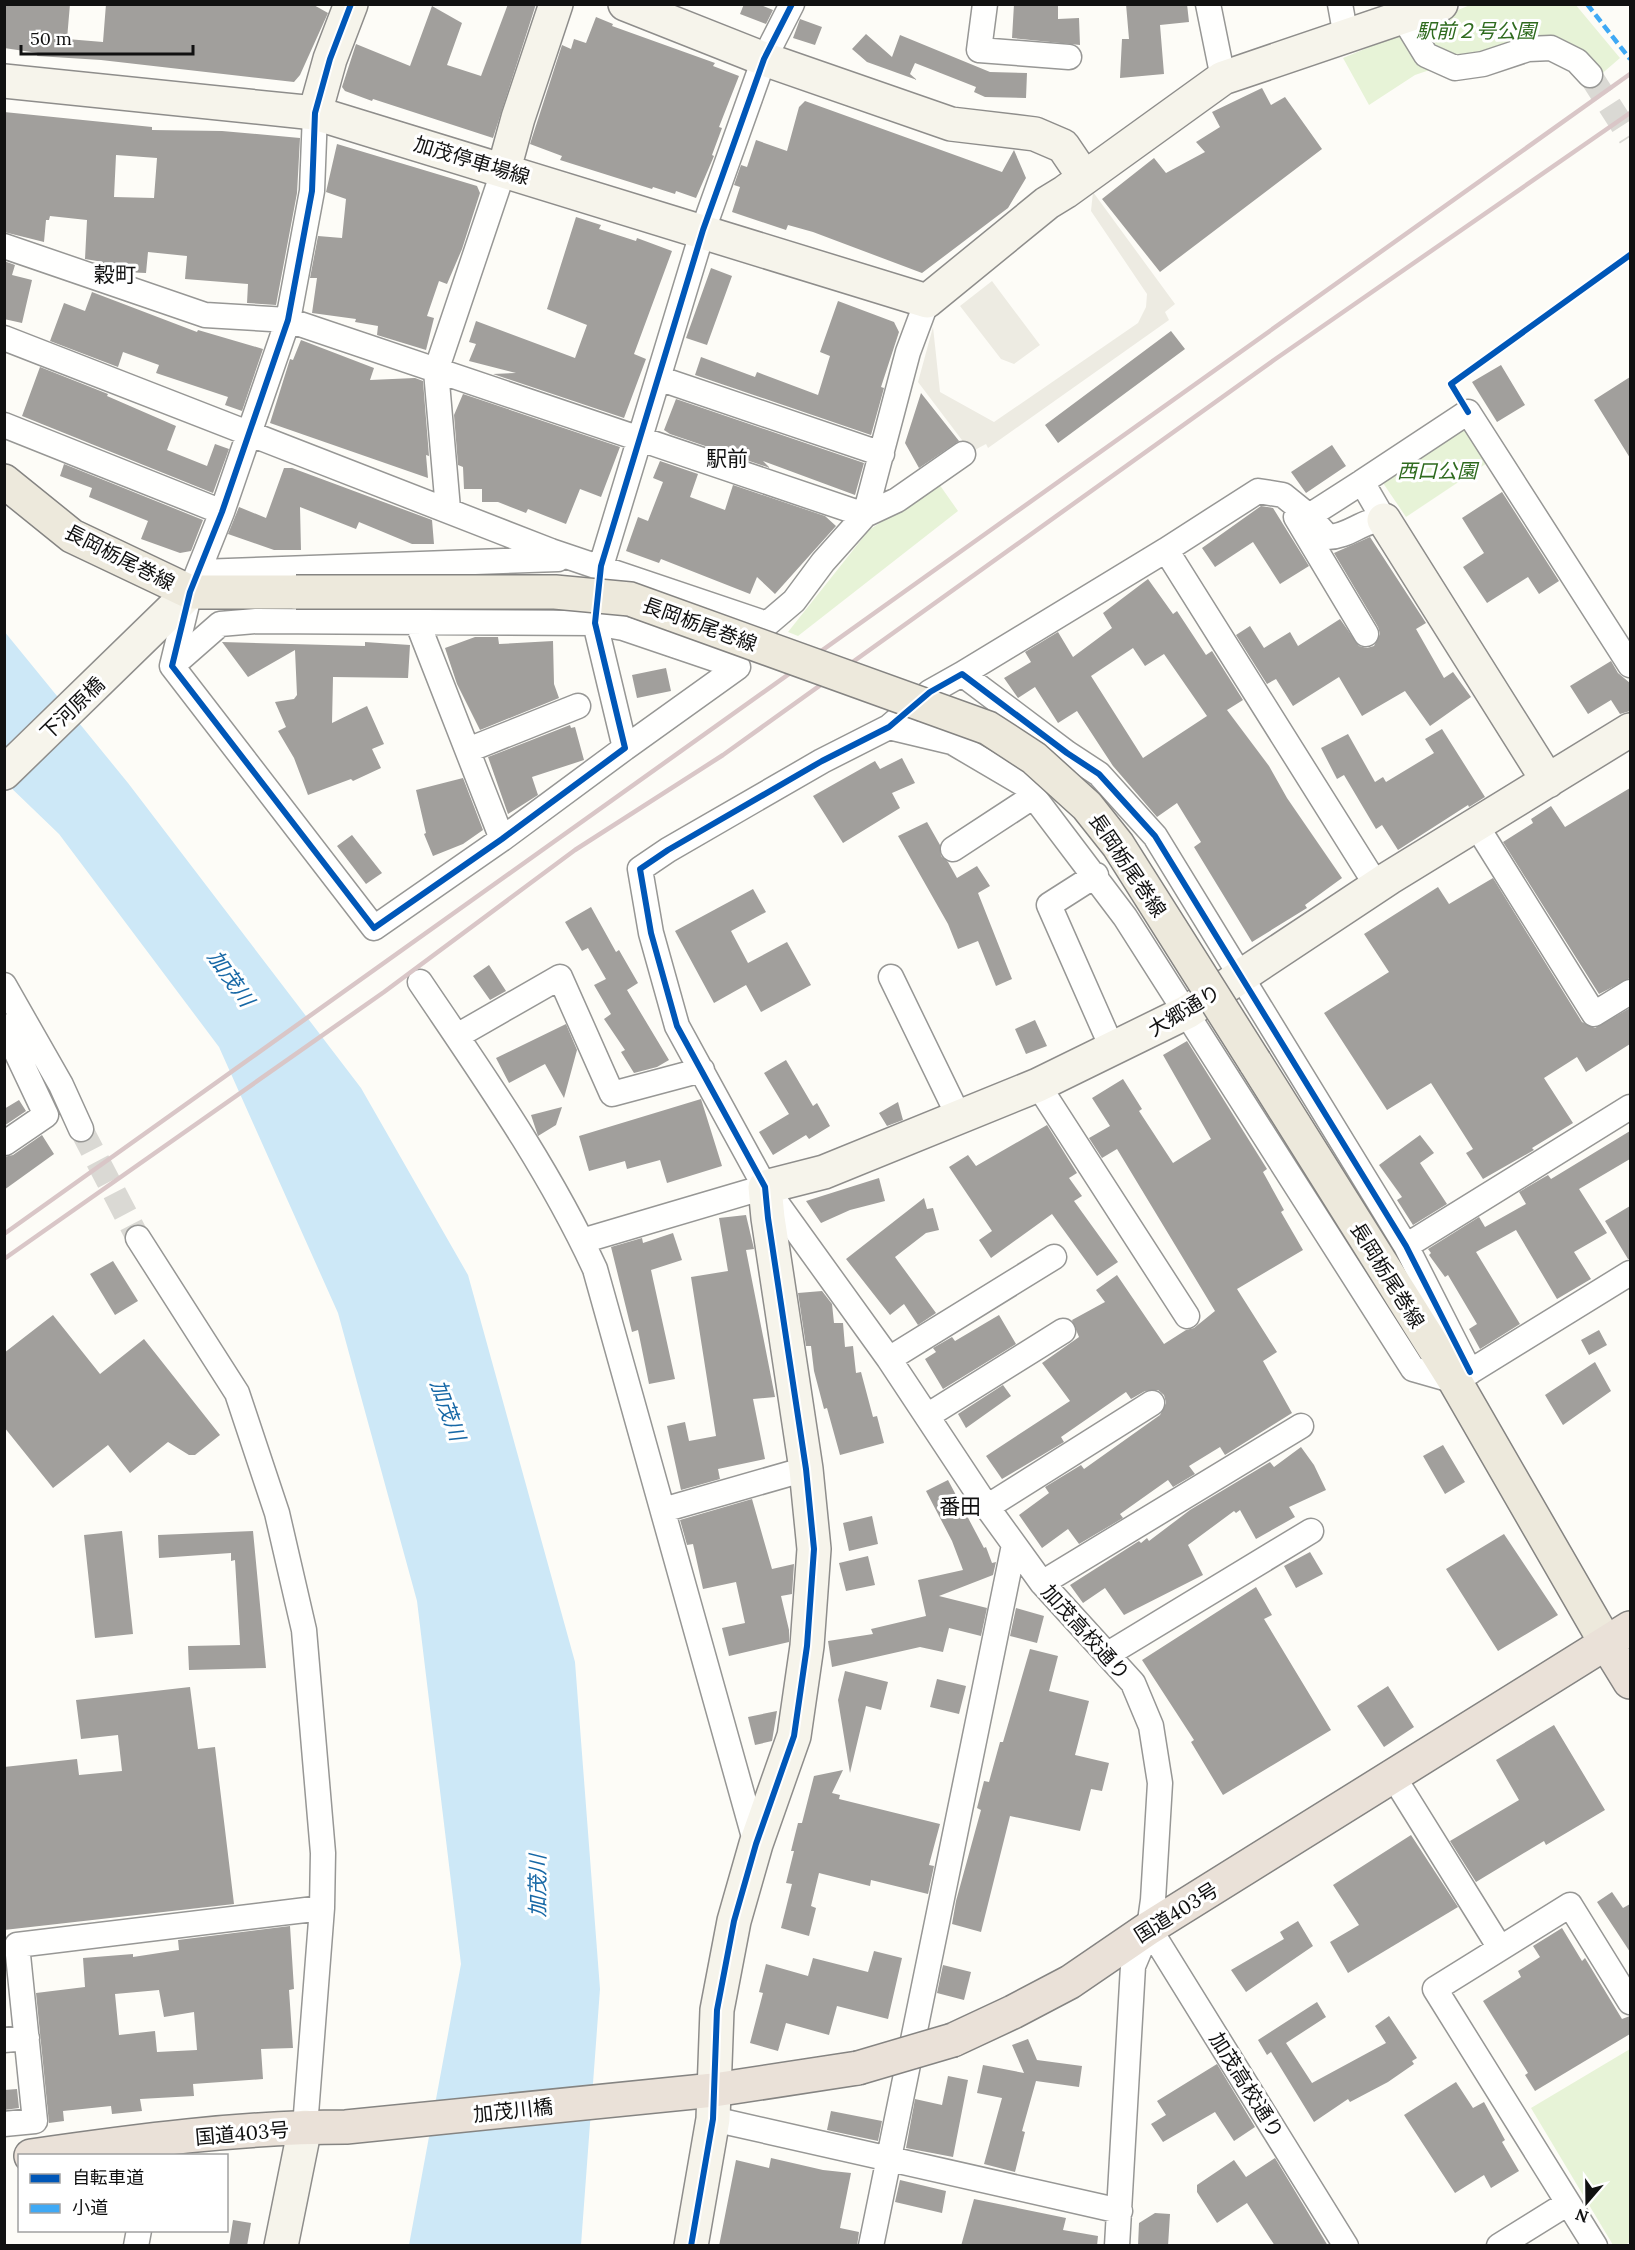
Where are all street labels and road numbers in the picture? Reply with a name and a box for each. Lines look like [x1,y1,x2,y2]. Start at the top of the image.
street label: 加茂停車場線 [411,131,533,189]
street label: 長岡栃尾巻線 [61,519,179,595]
street label: 長岡栃尾巻線 [639,592,761,656]
street label: 下河原橋 [35,671,109,745]
street label: 長岡栃尾巻線 [1084,808,1172,922]
street label: 大郷通り [1143,979,1225,1041]
street label: 長岡栃尾巻線 [1346,1217,1430,1333]
street label: 加茂高校通り [1037,1579,1135,1685]
street label: 国道403号 [1129,1876,1223,1948]
street label: 加茂高校通り [1205,2027,1289,2143]
street label: 加茂川橋 [472,2093,554,2127]
street label: 国道403号 [194,2116,290,2150]

